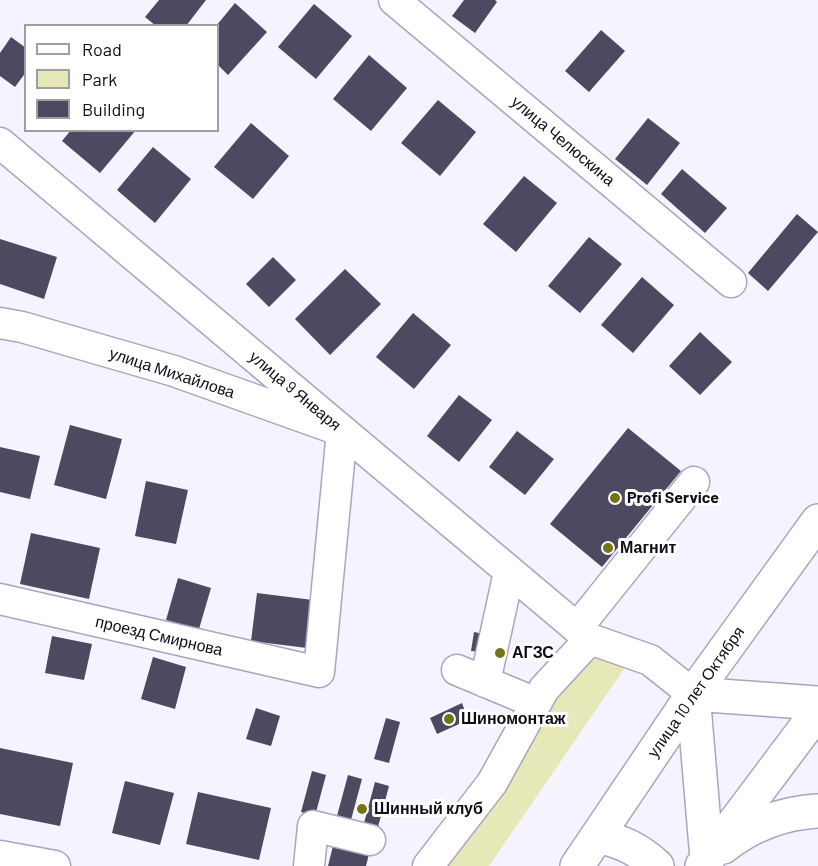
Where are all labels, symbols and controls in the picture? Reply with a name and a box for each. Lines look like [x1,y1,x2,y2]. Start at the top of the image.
legend [24,24,219,132]
text: Road [82,38,122,60]
text: Park [82,68,117,90]
street label: улица Челюскина [507,92,619,190]
text: Building [82,98,145,120]
street label: улица Михайлова [107,344,237,402]
street label: улица 9 Января [245,347,345,435]
place label: Profi Service [627,488,719,508]
marker: Profi Service [608,491,622,505]
place label: Магнит [620,538,676,558]
marker: Магнит [601,541,615,555]
street label: проезд Смирнова [94,612,224,660]
street label: улица 10 лет Октября [644,623,748,761]
place label: АГЗС [512,643,554,663]
marker: АГЗС [493,646,507,660]
place label: Шиномонтаж [461,709,565,729]
marker: Шиномонтаж [442,712,456,726]
place label: Шинный клуб [374,799,483,819]
marker: Шинный клуб [355,802,369,816]

